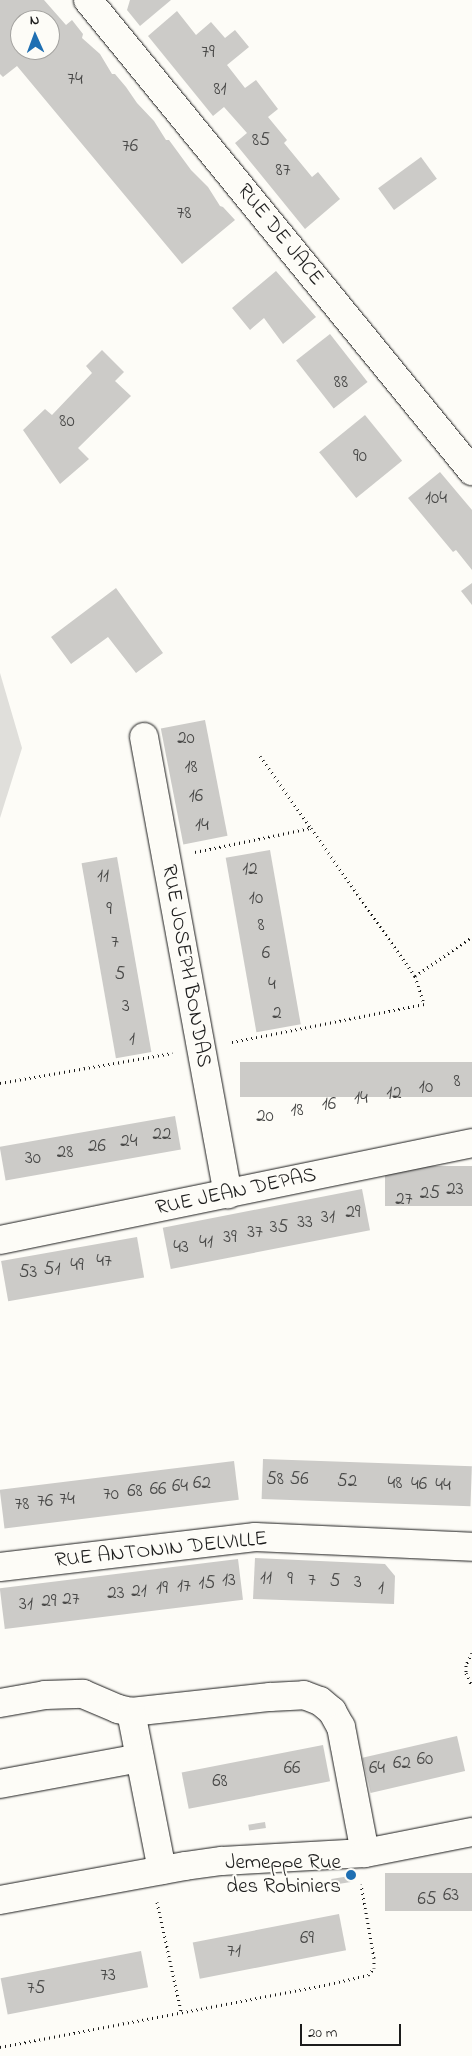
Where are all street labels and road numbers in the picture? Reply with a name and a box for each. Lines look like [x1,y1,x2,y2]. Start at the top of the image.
street label: RUE DE JACE [231,179,329,291]
street label: RUE JOSEPH BONDAS [156,863,216,1069]
street label: RUE JEAN DEPAS [153,1163,319,1221]
street label: RUE ANTONIN DELVILLE [54,1526,268,1574]

